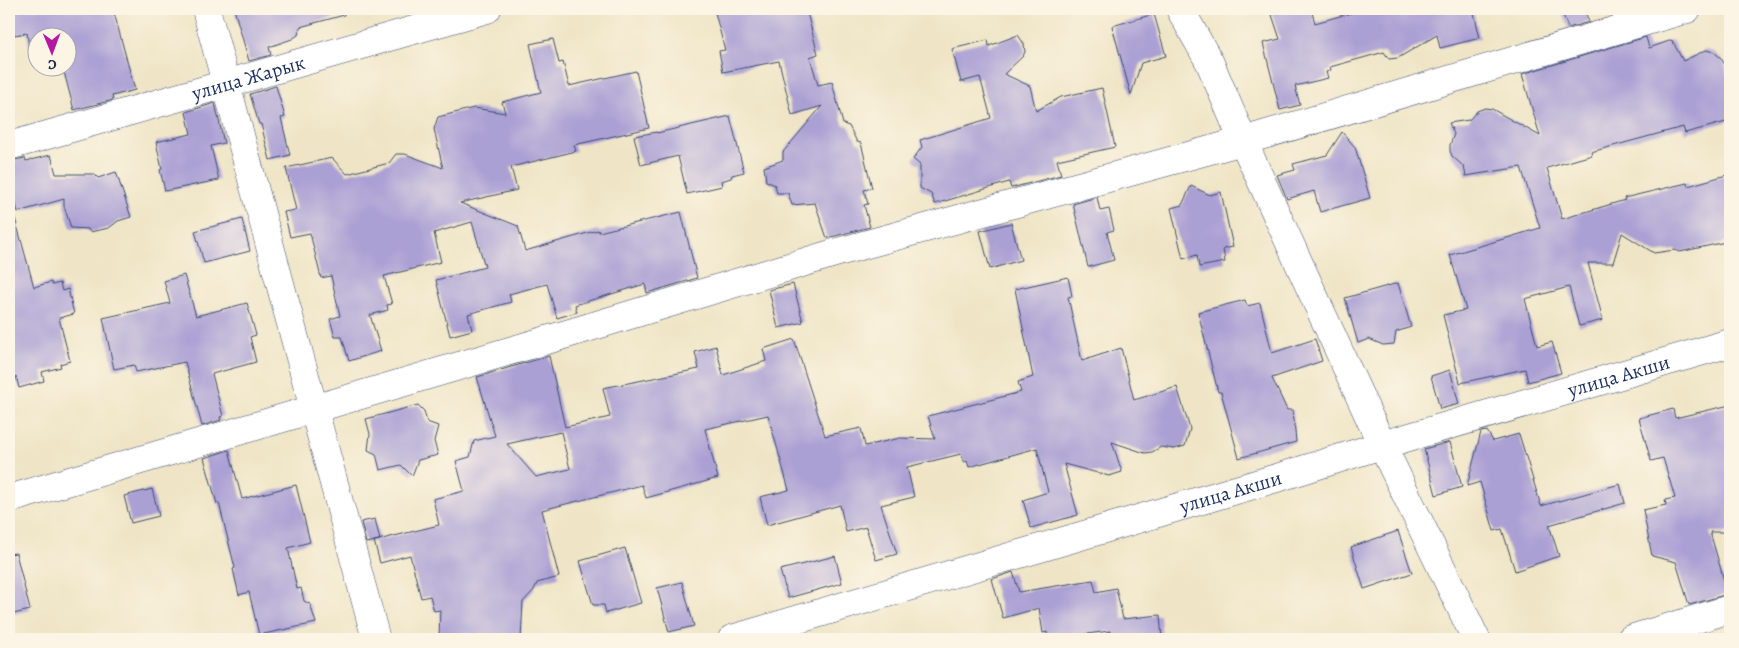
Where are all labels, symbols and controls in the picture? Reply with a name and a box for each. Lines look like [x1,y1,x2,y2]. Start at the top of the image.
north arrow [28,28,78,78]
street label: улица Жарык [188,48,308,107]
text: С [47,55,57,74]
street label: улица Акши [1564,348,1673,404]
street label: улица Акши [1176,464,1285,520]

